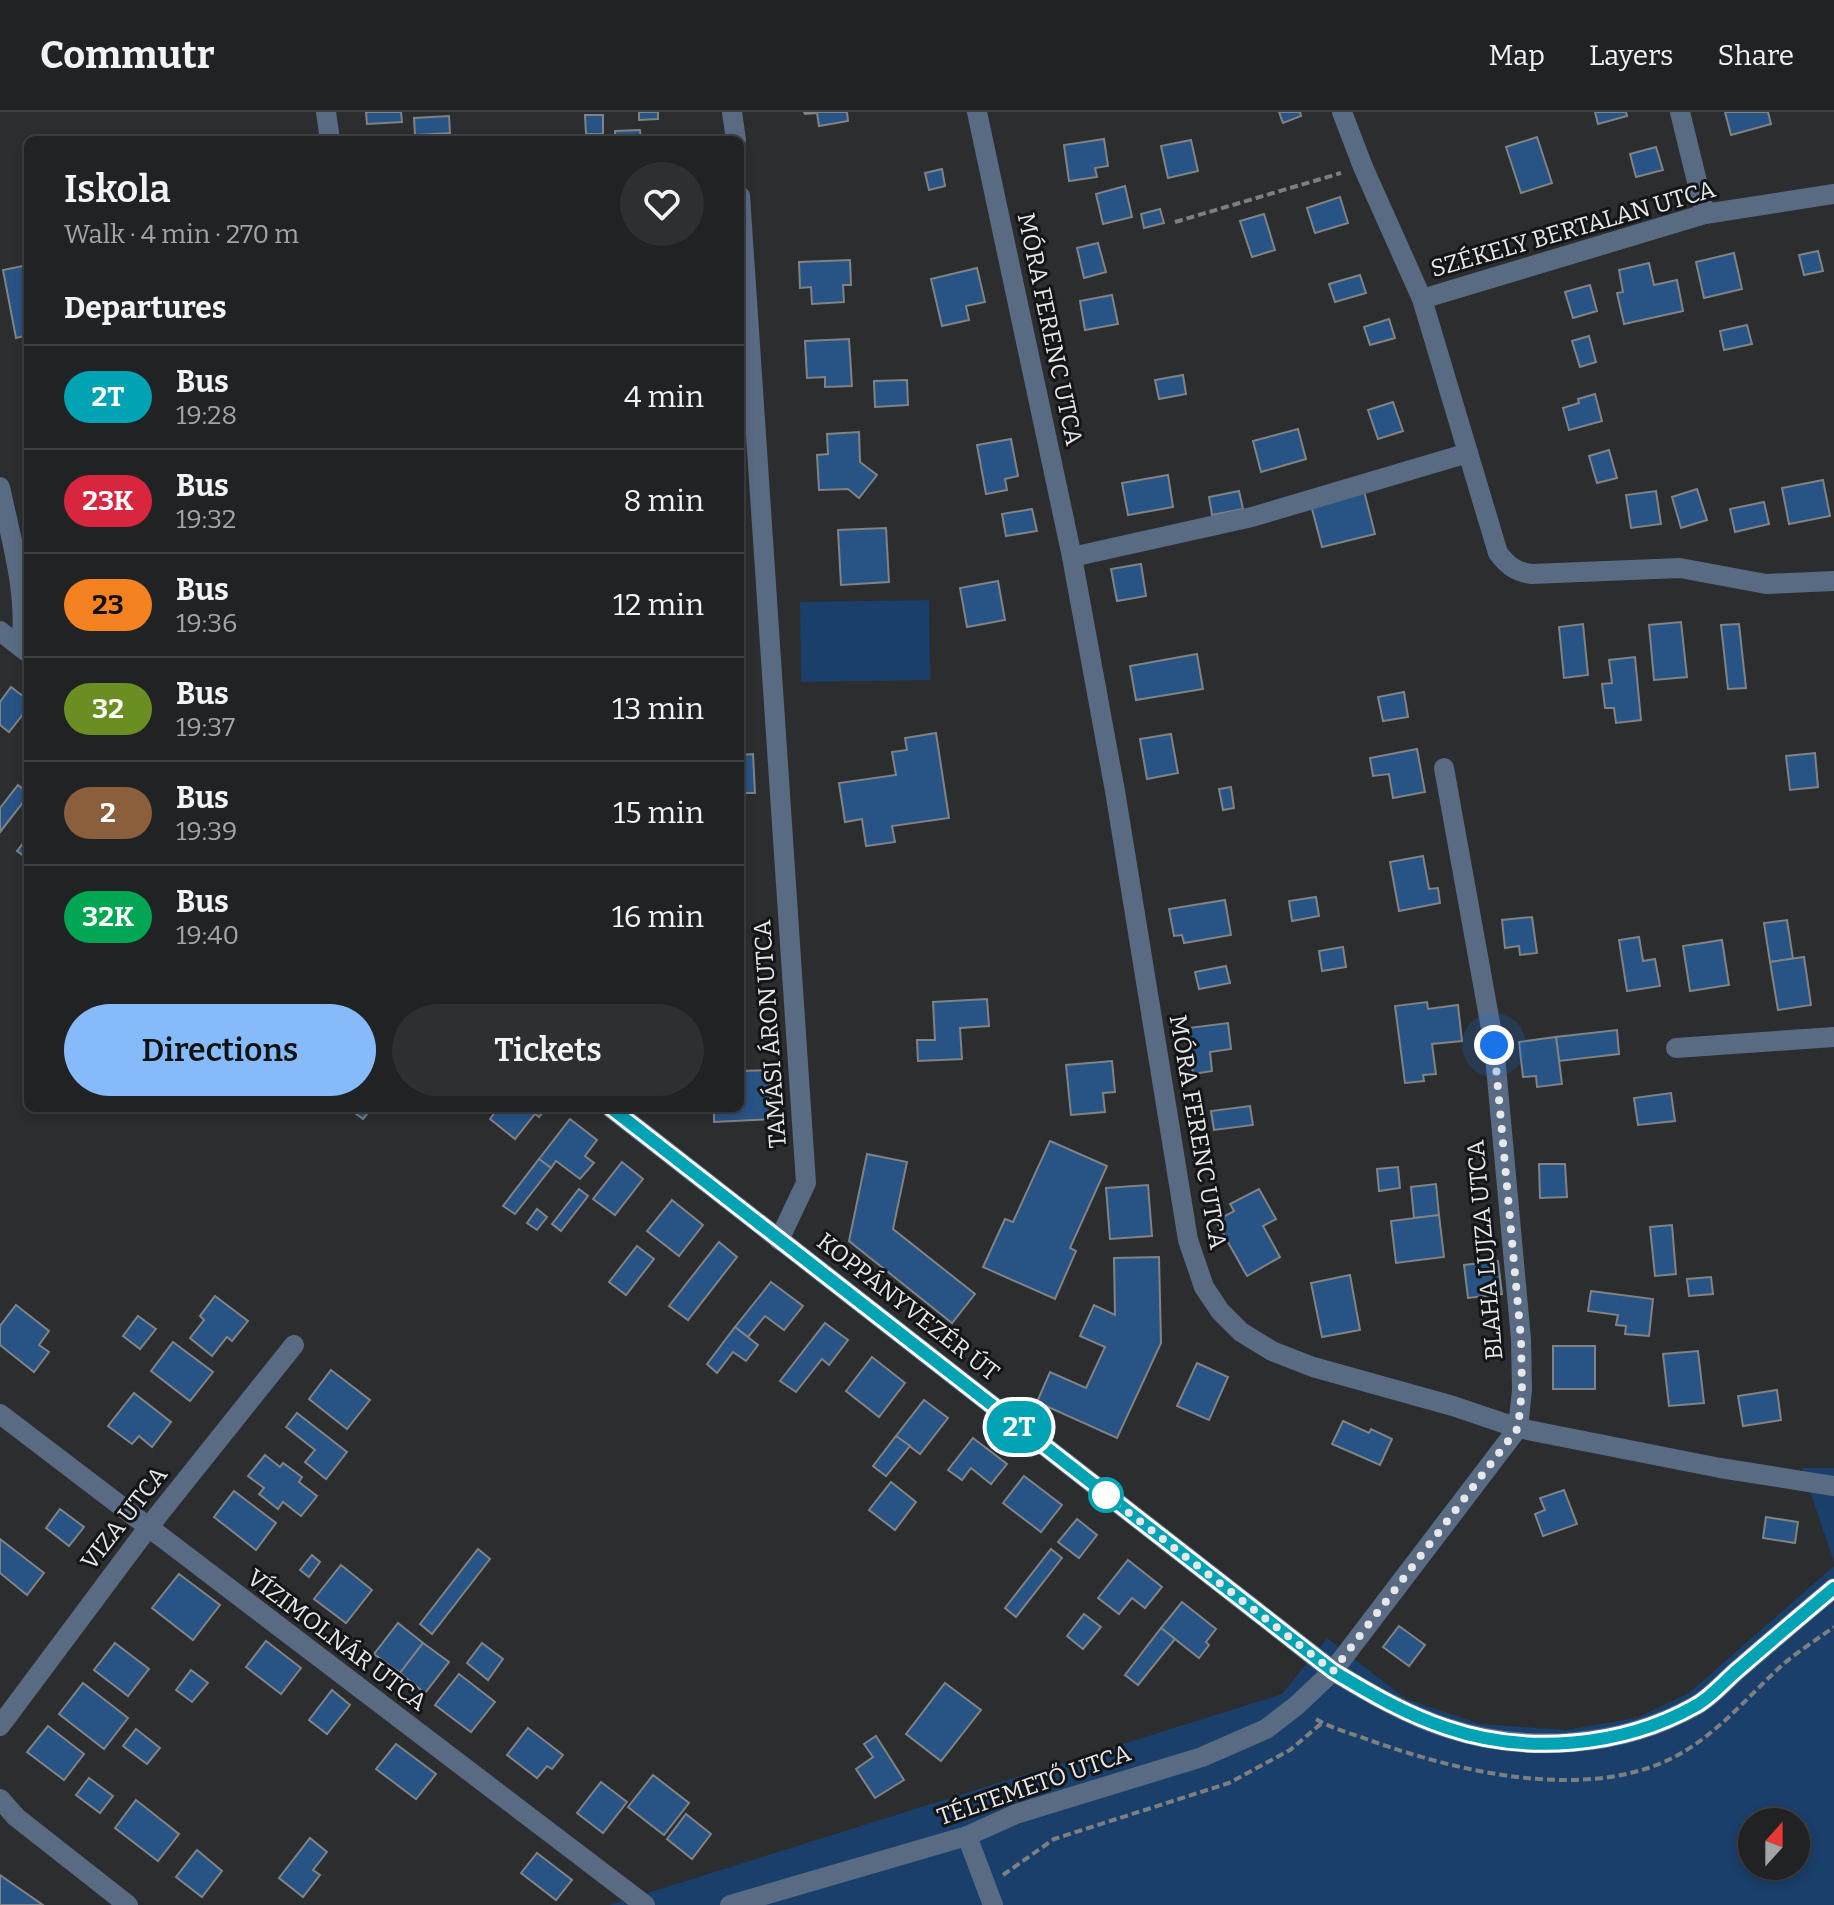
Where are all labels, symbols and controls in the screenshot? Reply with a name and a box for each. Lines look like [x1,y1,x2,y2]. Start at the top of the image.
text: Commutr [40,32,215,78]
text: Map [1488,39,1545,72]
text: Layers [1589,39,1673,72]
text: Share [1717,39,1794,72]
button: heart [620,162,704,246]
text: Iskola [64,166,171,212]
street label: SZÉKELY BERTALAN UTCA [1427,174,1719,283]
street label: MÓRA FERENC UTCA [1012,210,1088,448]
text: Walk · 4 min · 270 m [64,219,299,250]
text: Departures [64,290,227,326]
text: Bus [176,364,229,400]
text: 4 min [624,379,704,415]
text: 2T [92,380,124,413]
text: 19:28 [176,400,237,431]
text: Bus [176,468,229,504]
text: 8 min [623,483,704,519]
text: 23K [82,484,134,517]
text: 19:32 [176,504,236,535]
text: Bus [176,572,229,608]
text: 12 min [613,587,704,623]
text: 23 [92,588,124,621]
text: 19:36 [176,608,237,639]
text: Bus [176,676,229,712]
text: 13 min [612,691,704,727]
text: 32 [92,692,124,725]
text: 19:37 [176,712,235,743]
text: Bus [176,780,229,816]
text: 15 min [613,795,704,831]
text: 2 [100,796,116,829]
text: 19:39 [176,816,237,847]
text: Bus [176,884,229,920]
text: 16 min [612,899,704,935]
text: 32K [82,900,134,933]
street label: TAMÁSI ÁRON UTCA [747,919,792,1149]
text: 19:40 [176,920,239,951]
button: Directions [64,1004,376,1096]
button: Tickets [392,1004,704,1096]
street label: MÓRA FERENC UTCA [1164,1013,1232,1251]
your location [1474,1025,1514,1065]
street label: BLAHA LUJZA UTCA [1461,1139,1509,1361]
street label: KOPPÁNYVEZÉR ÚT [811,1226,1005,1387]
line badge: 2T [983,1401,1055,1453]
text: 2T [1003,1410,1035,1443]
street label: VIZA UTCA [75,1461,173,1575]
unlabelled marker [1089,1478,1123,1512]
street label: VÍZIMOLNÁR UTCA [242,1563,433,1717]
street label: TÉLTEMETŐ UTCA [933,1738,1134,1831]
north arrow [1738,1808,1810,1880]
map controls [1738,1808,1810,1880]

